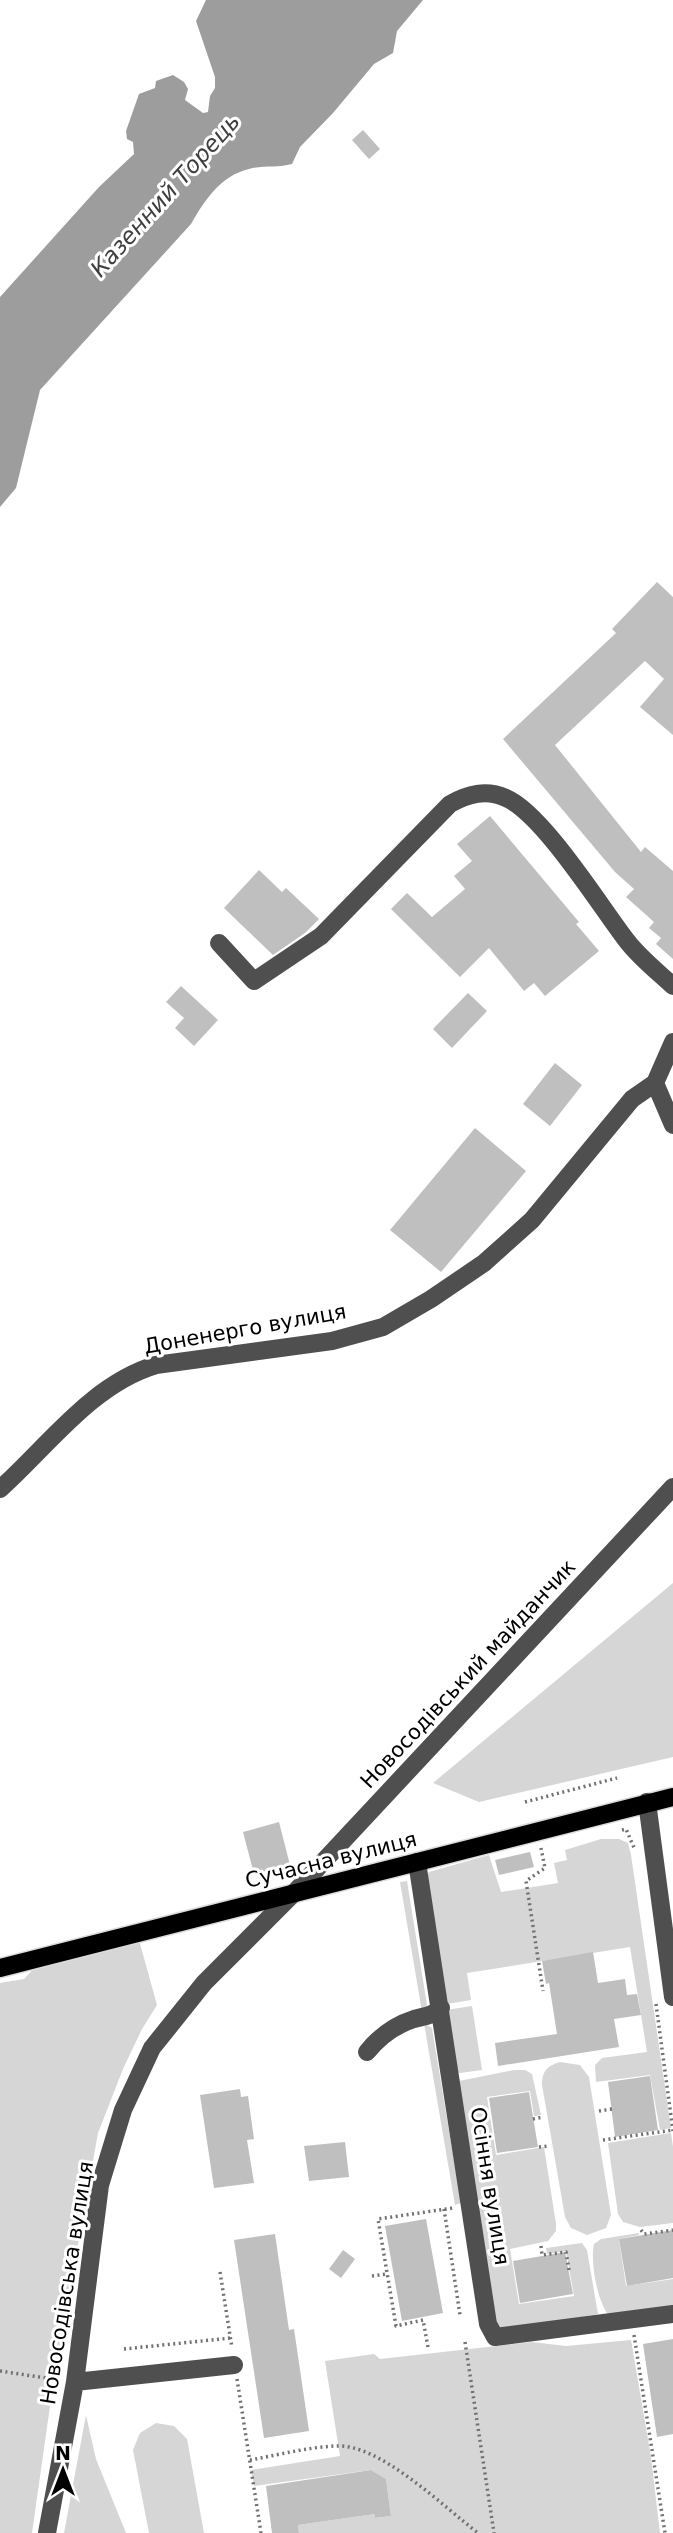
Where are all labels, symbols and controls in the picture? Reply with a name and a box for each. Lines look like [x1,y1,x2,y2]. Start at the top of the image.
water label: Казенний Торець [85,108,245,282]
street label: Доненерго вулиця [142,1299,348,1359]
street label: Новосодівський майданчик [356,1555,580,1793]
street label: Сучасна вулиця [243,1827,419,1893]
street label: Осіння вулиця [466,2105,514,2267]
street label: Новосодівська вулиця [36,2160,98,2406]
north arrow [28,2435,98,2505]
text: N [55,2442,71,2464]

